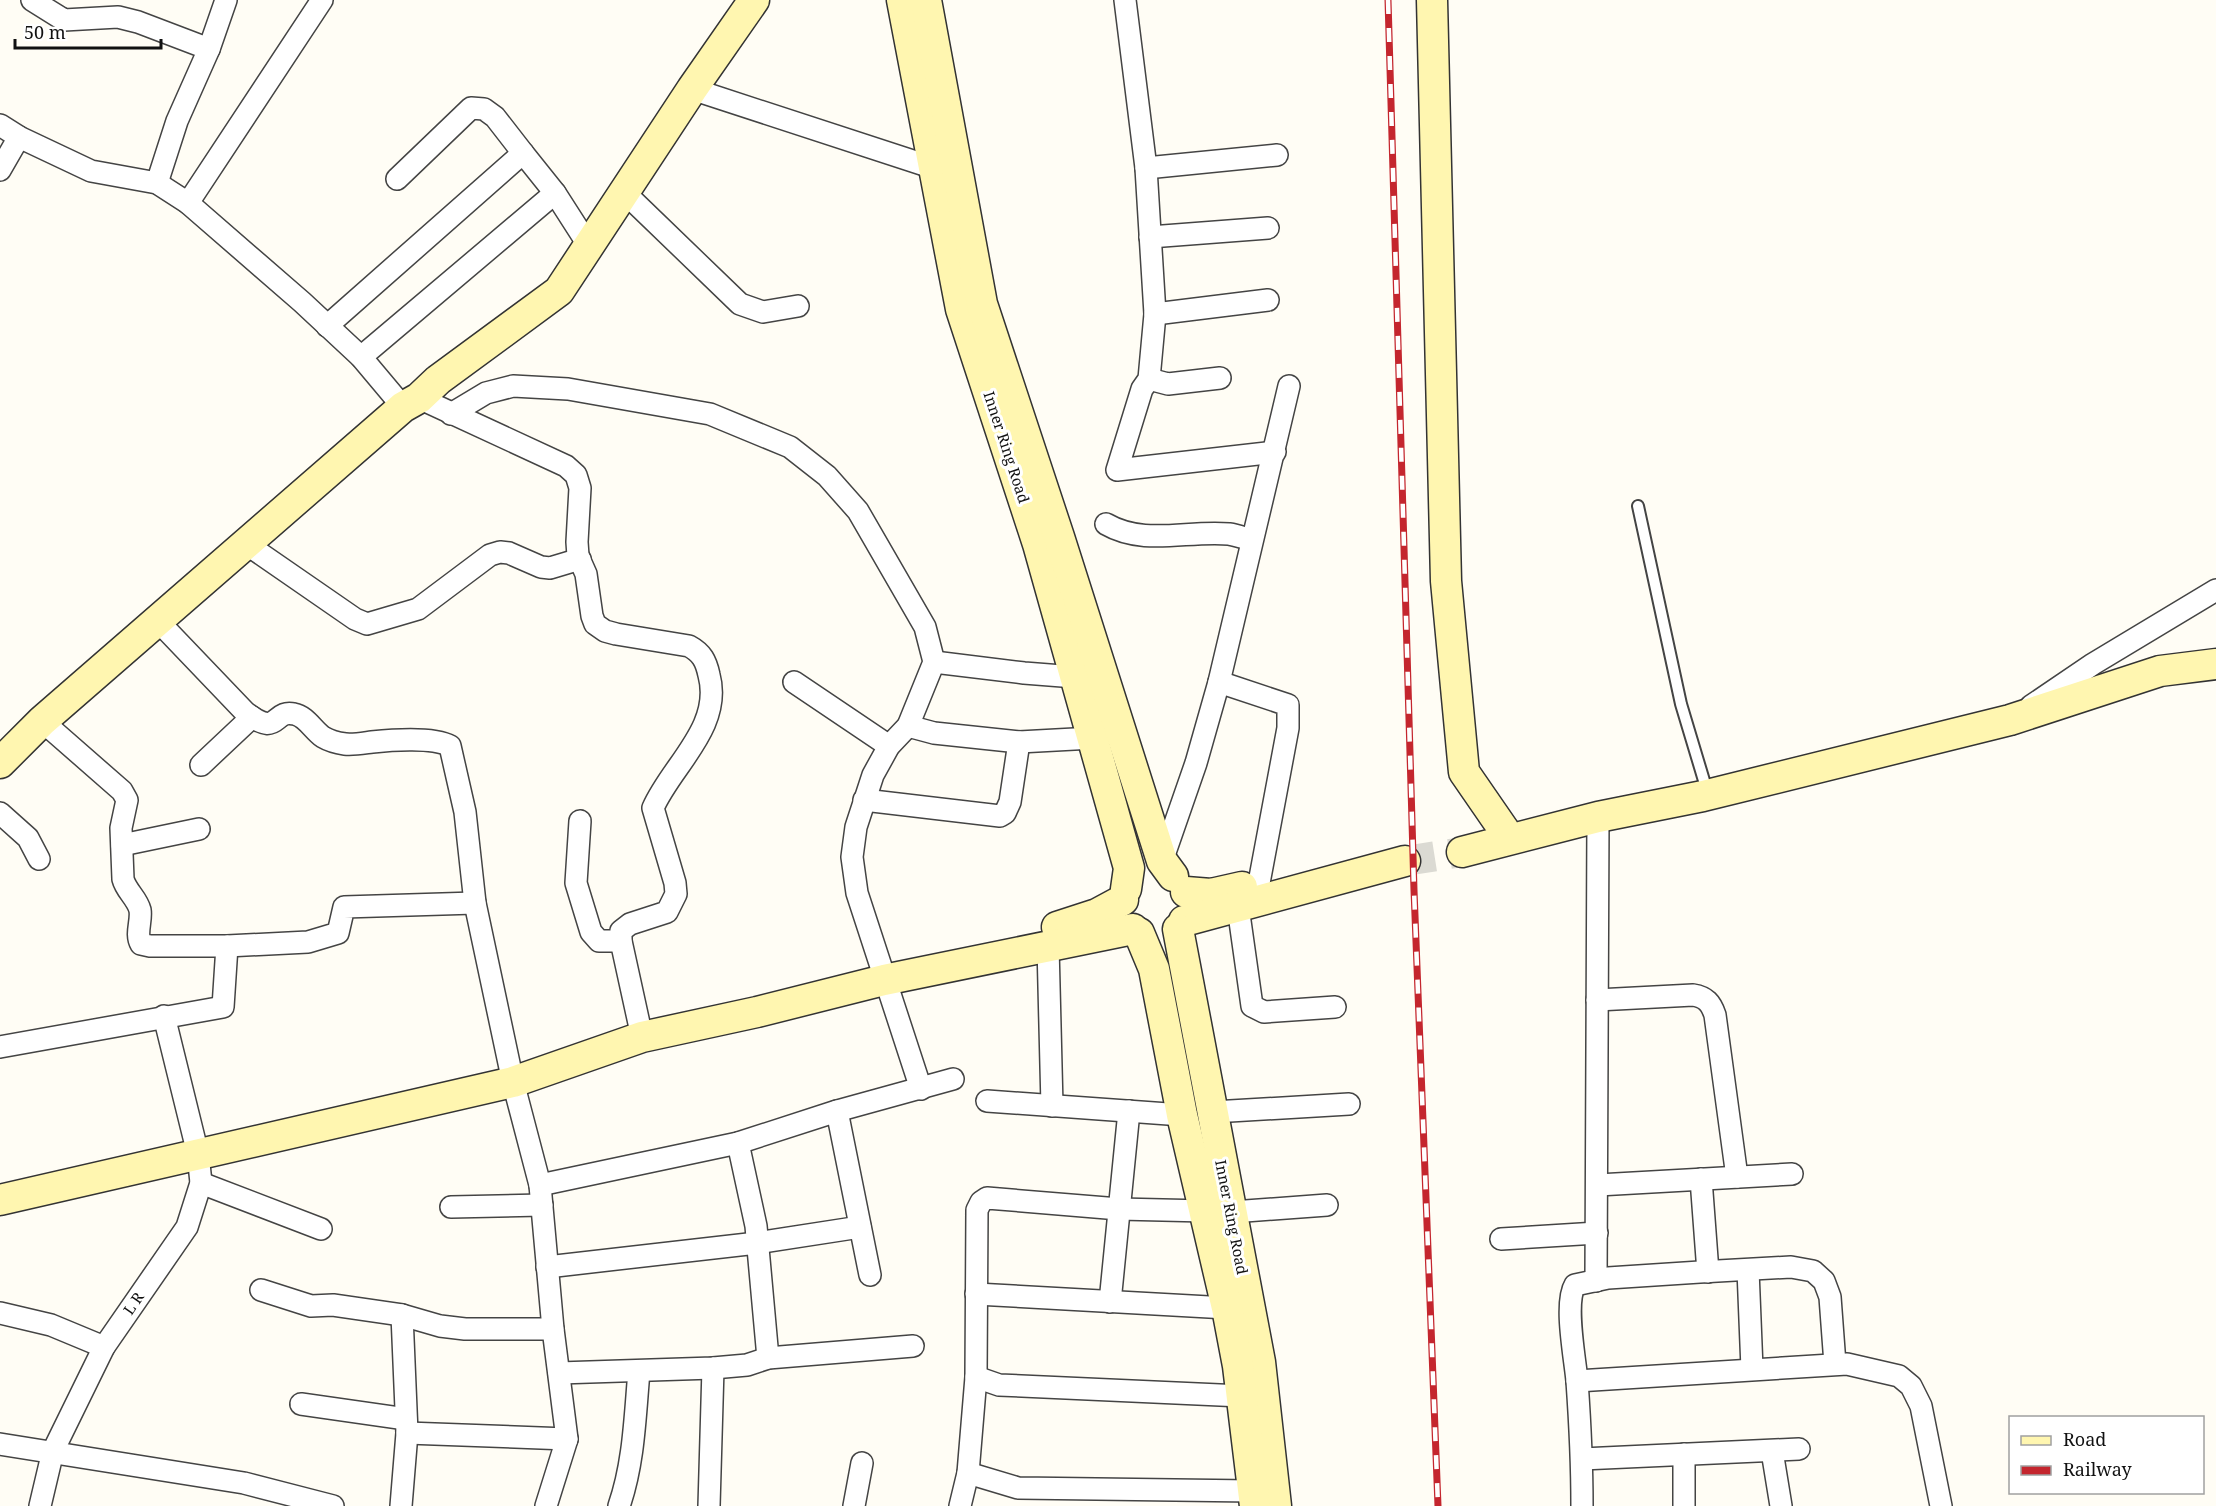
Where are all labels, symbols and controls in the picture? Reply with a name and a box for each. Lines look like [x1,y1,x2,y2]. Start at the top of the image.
scale bar [15,12,160,50]
text: 50 m [24,20,66,44]
street label: Inner Ring Road [980,389,1034,505]
street label: Inner Ring Road [1211,1158,1253,1276]
street label: L R [118,1288,148,1318]
legend [2009,1416,2204,1494]
text: Road [2063,1427,2106,1451]
text: Railway [2063,1457,2133,1481]

